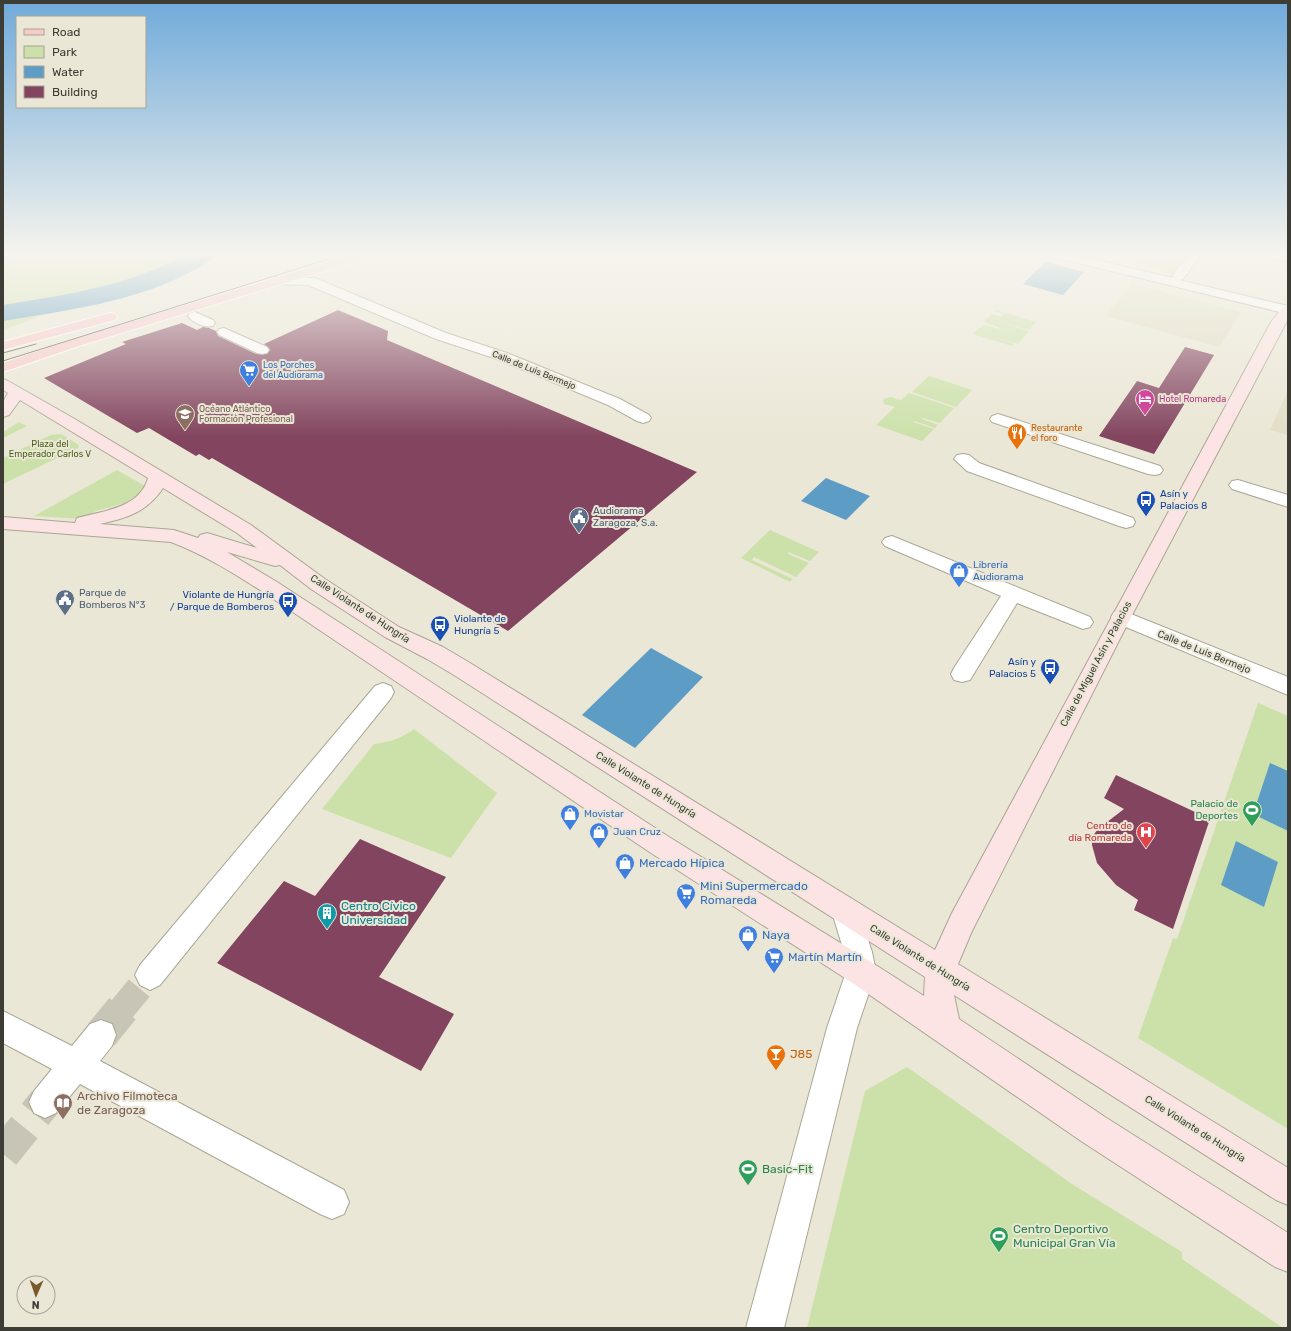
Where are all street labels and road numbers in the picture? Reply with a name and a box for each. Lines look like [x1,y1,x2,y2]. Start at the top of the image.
street label: Calle de Luis Bermejo [491,349,577,391]
street label: Calle Violante de Hungría [308,572,412,646]
street label: Calle de Miguel Asín y Palacios [1058,599,1134,729]
street label: Calle de Luis Bermejo [1156,628,1253,676]
street label: Calle Violante de Hungría [593,749,699,821]
street label: Calle Violante de Hungría [867,922,973,994]
street label: Calle Violante de Hungría [1142,1093,1248,1165]

